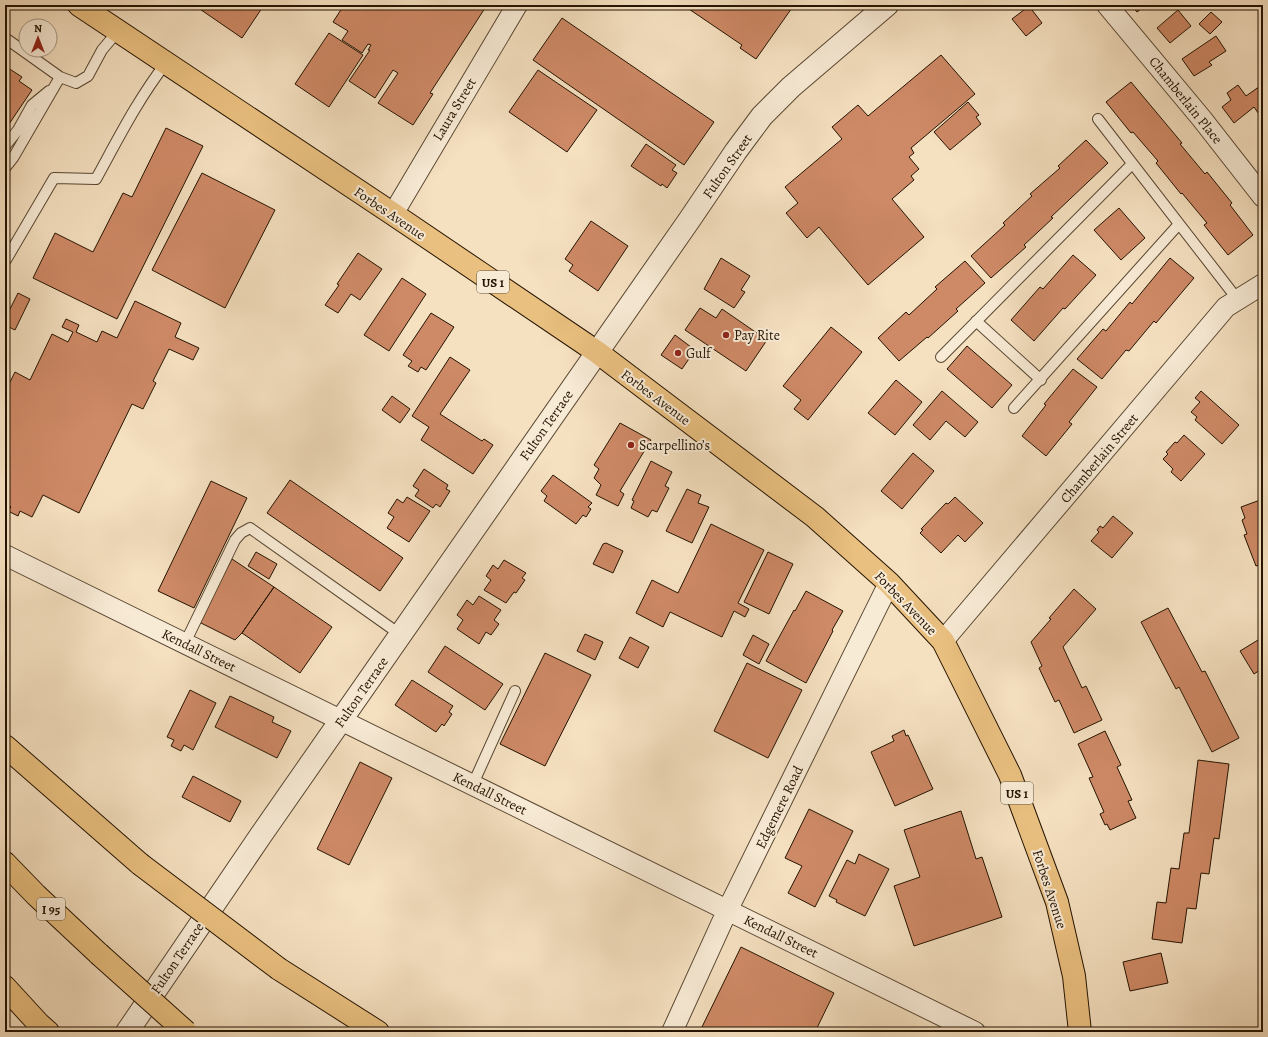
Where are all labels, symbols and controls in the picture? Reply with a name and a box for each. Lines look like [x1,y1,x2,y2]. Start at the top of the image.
north arrow [18,18,58,58]
text: N [34,21,42,36]
street label: Chamberlain Place [1145,53,1227,148]
street label: Laura Street [428,74,481,144]
street label: Fulton Street [698,130,757,202]
street label: Forbes Avenue [350,183,429,244]
road number: US 1 [477,271,509,293]
place label: Pay Rite [734,326,780,345]
marker: Pay Rite [721,330,731,340]
place label: Gulf [686,344,713,363]
marker: Gulf [673,348,683,358]
street label: Forbes Avenue [617,365,694,430]
street label: Fulton Terrace [515,386,578,464]
street label: Chamberlain Street [1056,409,1143,507]
place label: Scarpellino’s [639,436,710,455]
marker: Scarpellino’s [626,440,636,450]
street label: Forbes Avenue [870,567,941,640]
street label: Kendall Street [158,624,239,677]
street label: Fulton Terrace [330,653,393,731]
street label: Edgemere Road [751,762,808,852]
street label: Kendall Street [449,767,530,820]
road number: US 1 [1001,782,1033,804]
street label: Forbes Avenue [1028,847,1071,931]
road number: I 95 [37,898,65,920]
street label: Kendall Street [740,910,821,963]
street label: Fulton Terrace [147,919,208,998]

